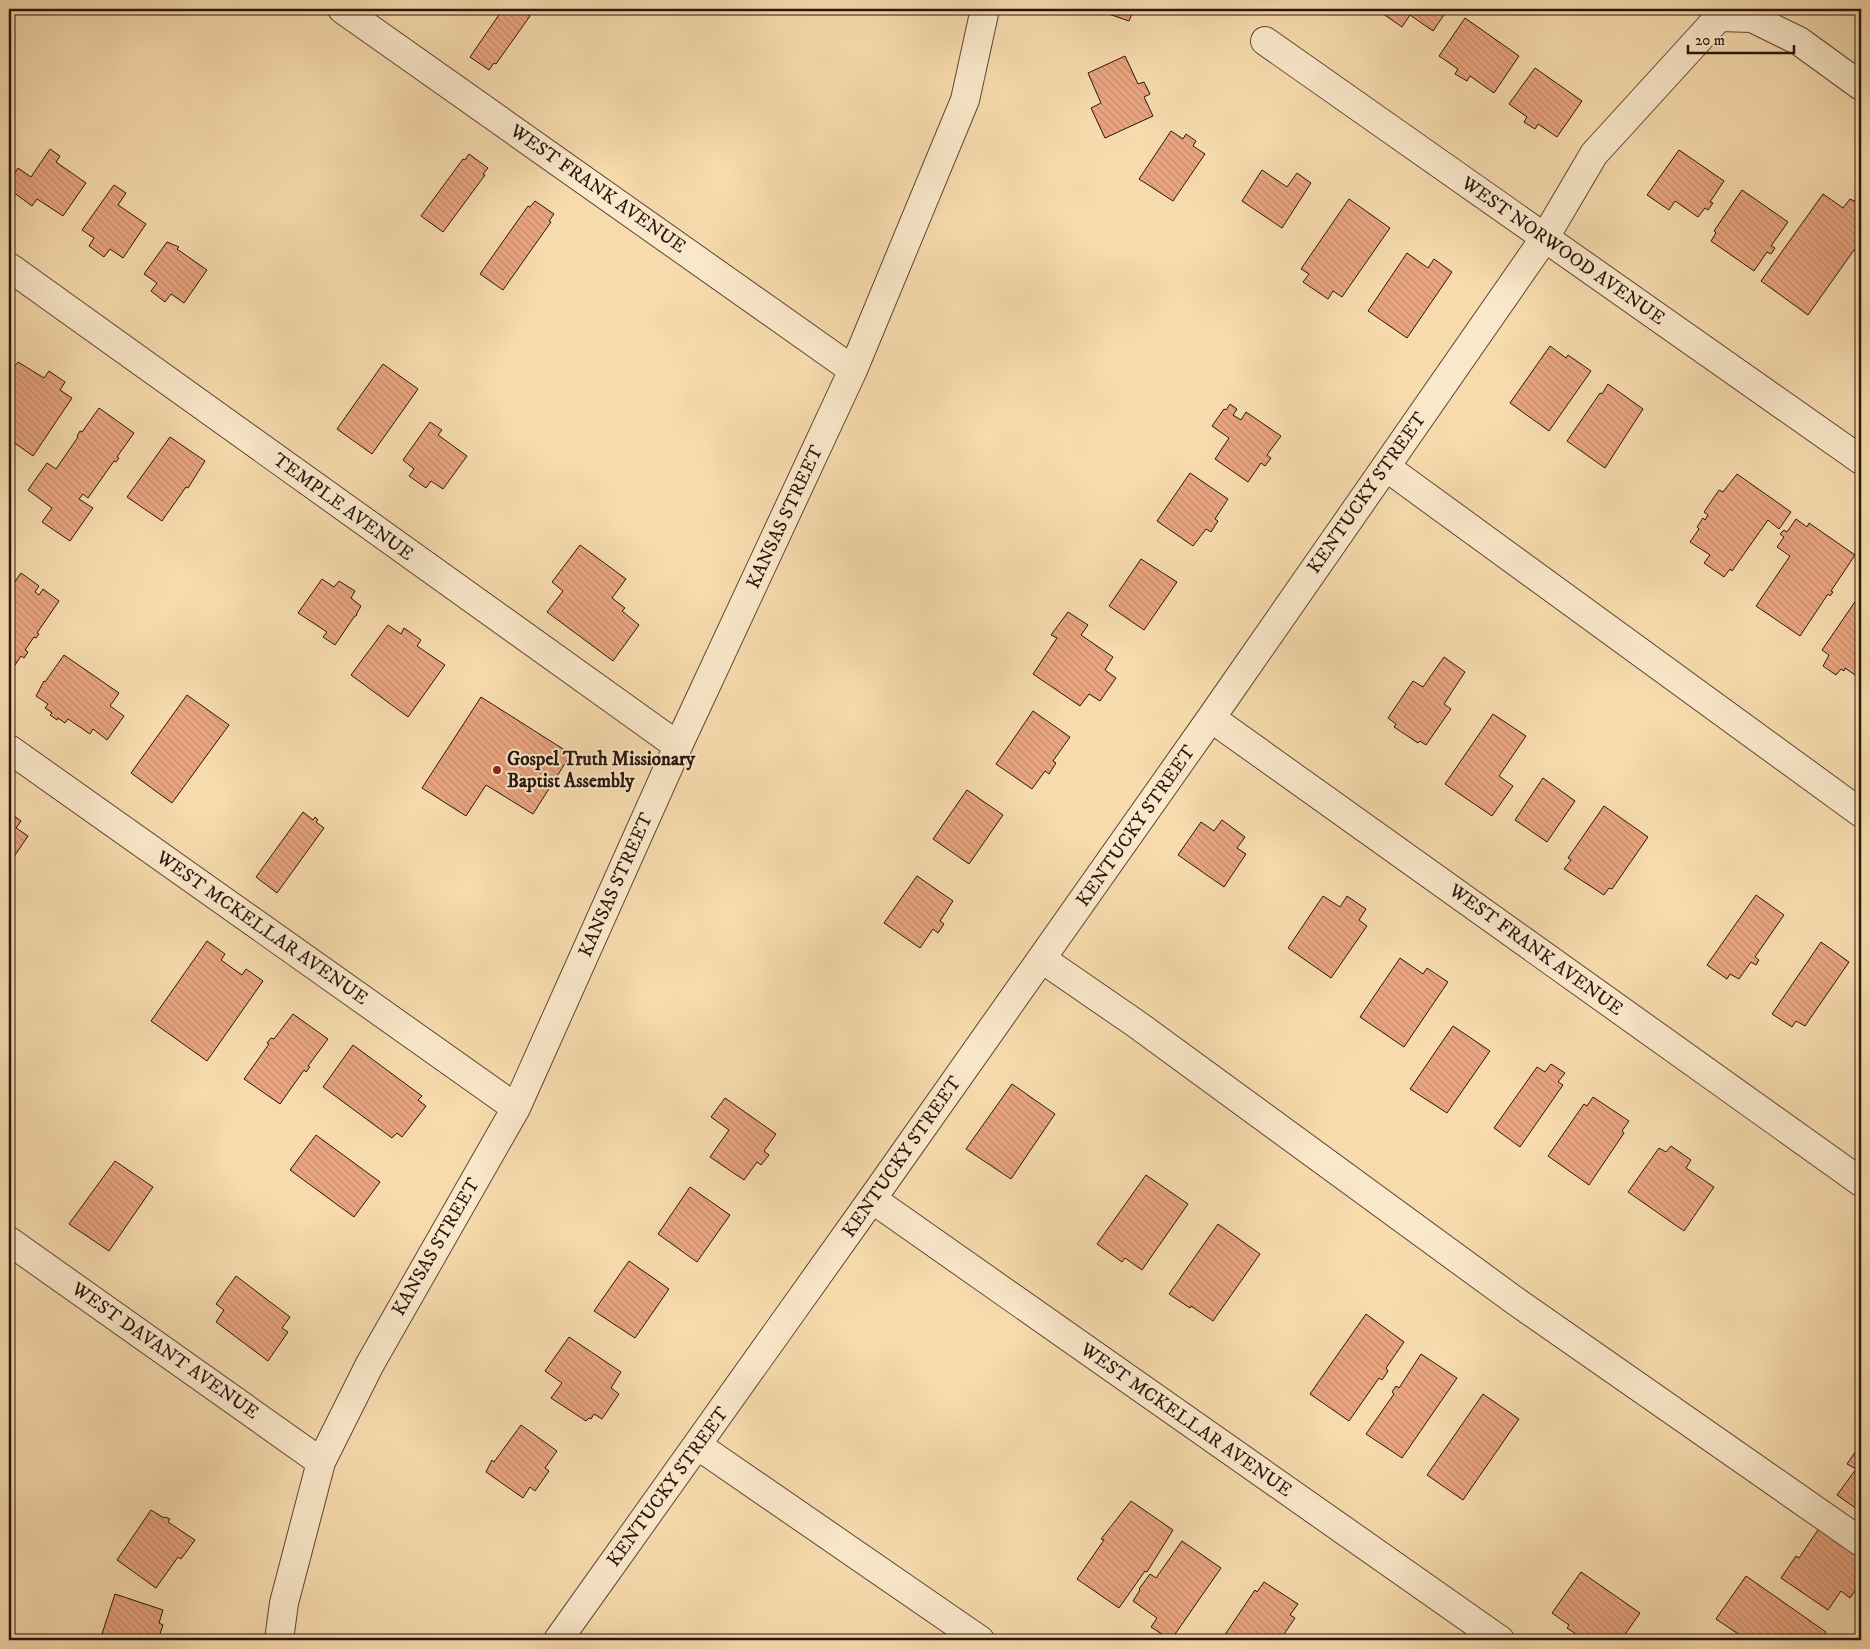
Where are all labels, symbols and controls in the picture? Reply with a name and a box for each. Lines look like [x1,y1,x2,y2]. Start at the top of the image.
scale bar [1688,22,1794,54]
text: 20 m [1695,31,1725,50]
street label: WEST FRANK AVENUE [505,119,690,258]
street label: WEST NORWOOD AVENUE [1456,171,1669,330]
street label: KENTUCKY STREET [1303,407,1432,578]
street label: KANSAS STREET [742,441,828,592]
street label: TEMPLE AVENUE [268,448,418,566]
street label: KENTUCKY STREET [1072,740,1201,911]
place label: Gospel Truth Missionary Baptist Assembly [507,748,696,793]
marker: Gospel Truth Missionary Baptist Assembly [491,764,503,776]
street label: KANSAS STREET [574,809,658,961]
street label: WEST MCKELLAR AVENUE [151,845,372,1010]
street label: WEST FRANK AVENUE [1444,879,1627,1021]
street label: KENTUCKY STREET [838,1071,967,1242]
street label: KANSAS STREET [387,1173,485,1320]
street label: WEST DAVANT AVENUE [66,1277,263,1424]
street label: WEST MCKELLAR AVENUE [1075,1337,1296,1502]
street label: KENTUCKY STREET [602,1402,734,1571]

